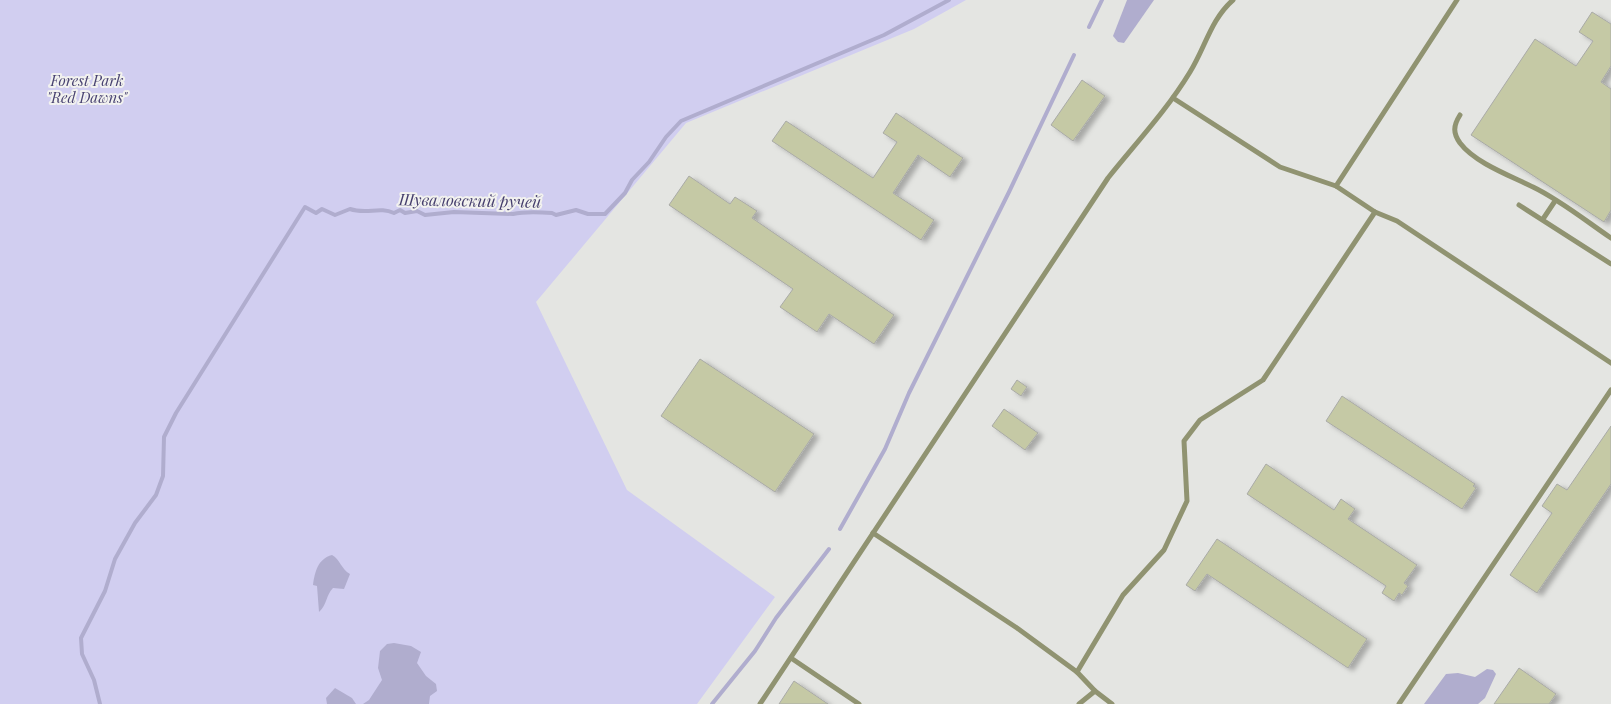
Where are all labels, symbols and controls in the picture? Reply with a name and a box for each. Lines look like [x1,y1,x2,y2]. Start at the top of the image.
park label: Forest Park "Red Dawns" [47,70,129,107]
water label: Шуваловский ручей [398,188,542,212]

